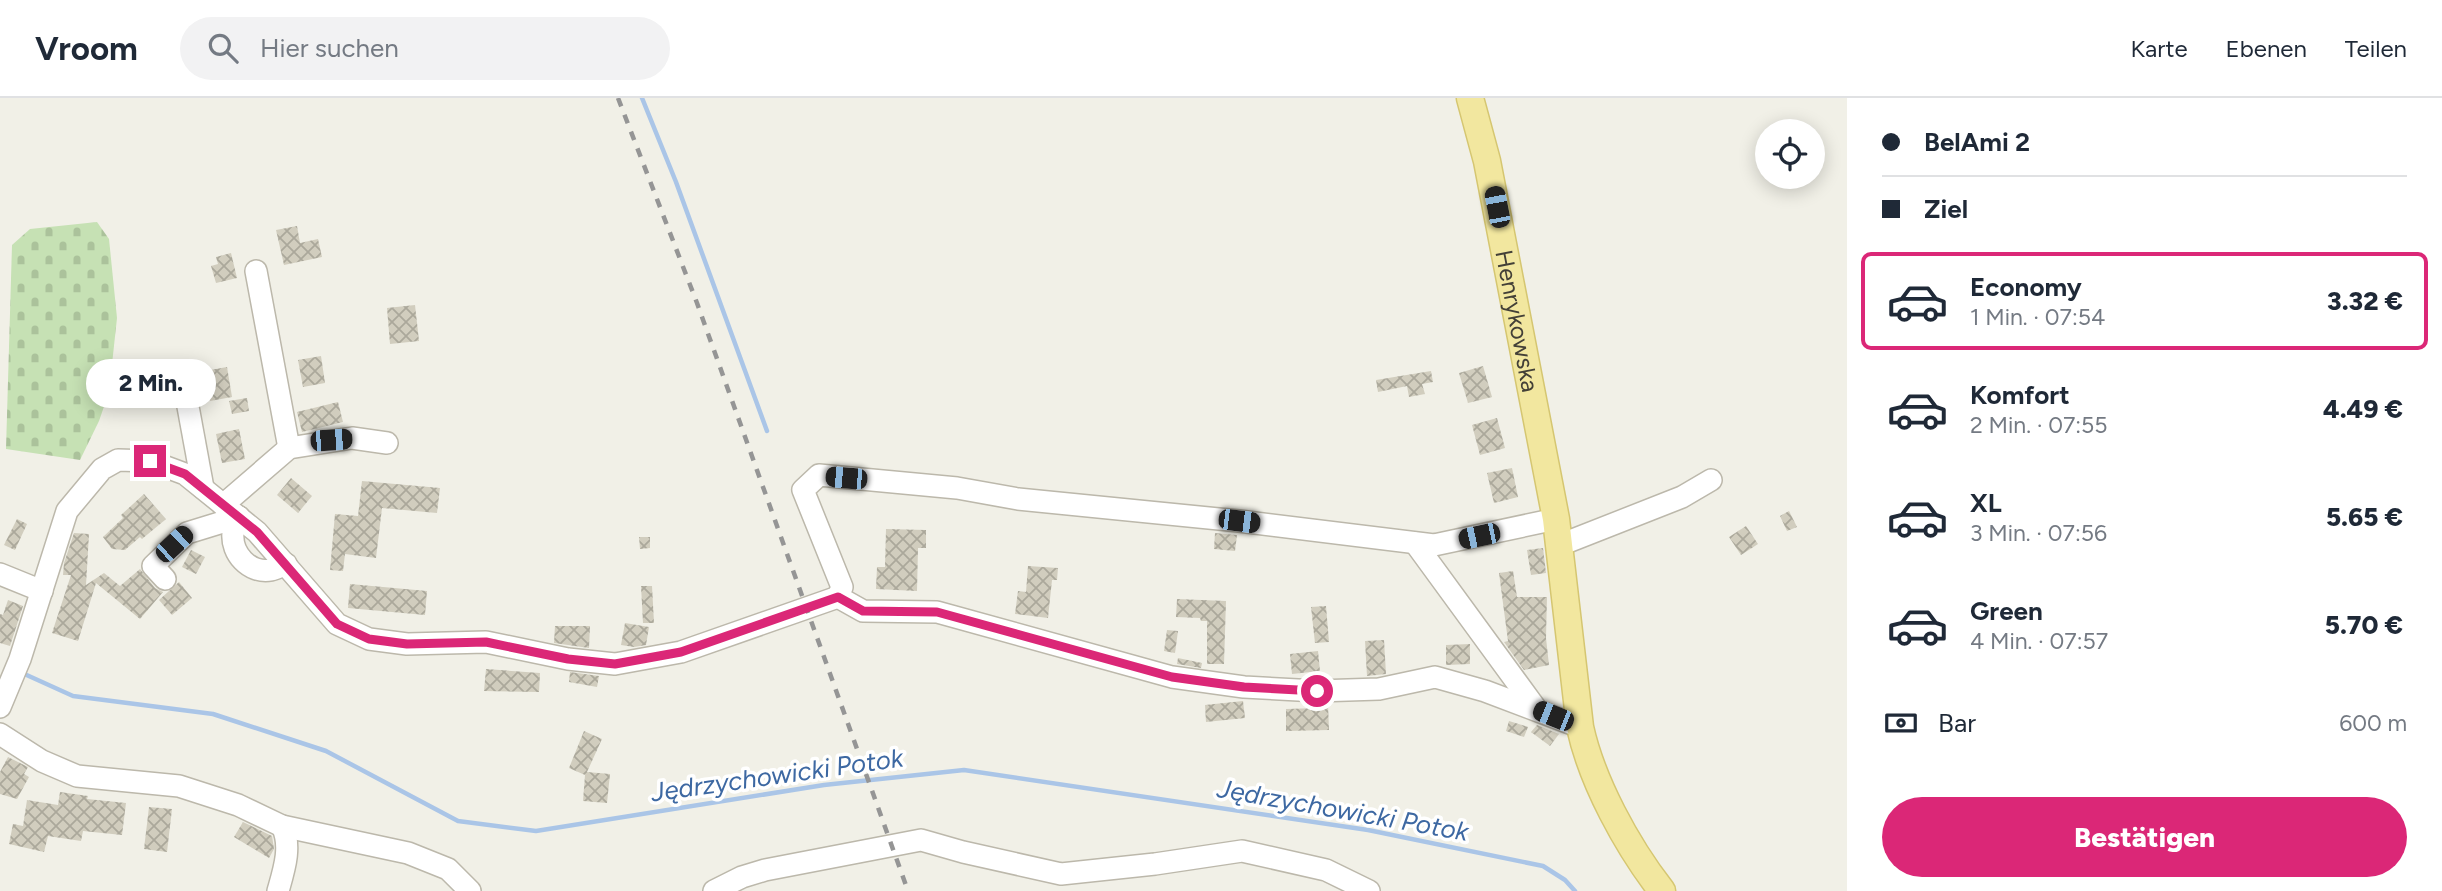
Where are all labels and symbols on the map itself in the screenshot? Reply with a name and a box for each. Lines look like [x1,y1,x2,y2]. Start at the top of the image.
car [1483,184,1512,230]
street label: Henrykowska [1490,247,1546,394]
callout: 2 Min. [85,360,215,408]
car [310,428,353,452]
route end [134,445,166,477]
car [825,466,868,490]
car [1217,508,1262,534]
car [1457,521,1502,551]
car [152,522,197,566]
route start [1301,675,1333,707]
car [1530,698,1577,734]
water label: Jędrzychowicki Potok [648,741,907,809]
water label: Jędrzychowicki Potok [1214,772,1472,848]

